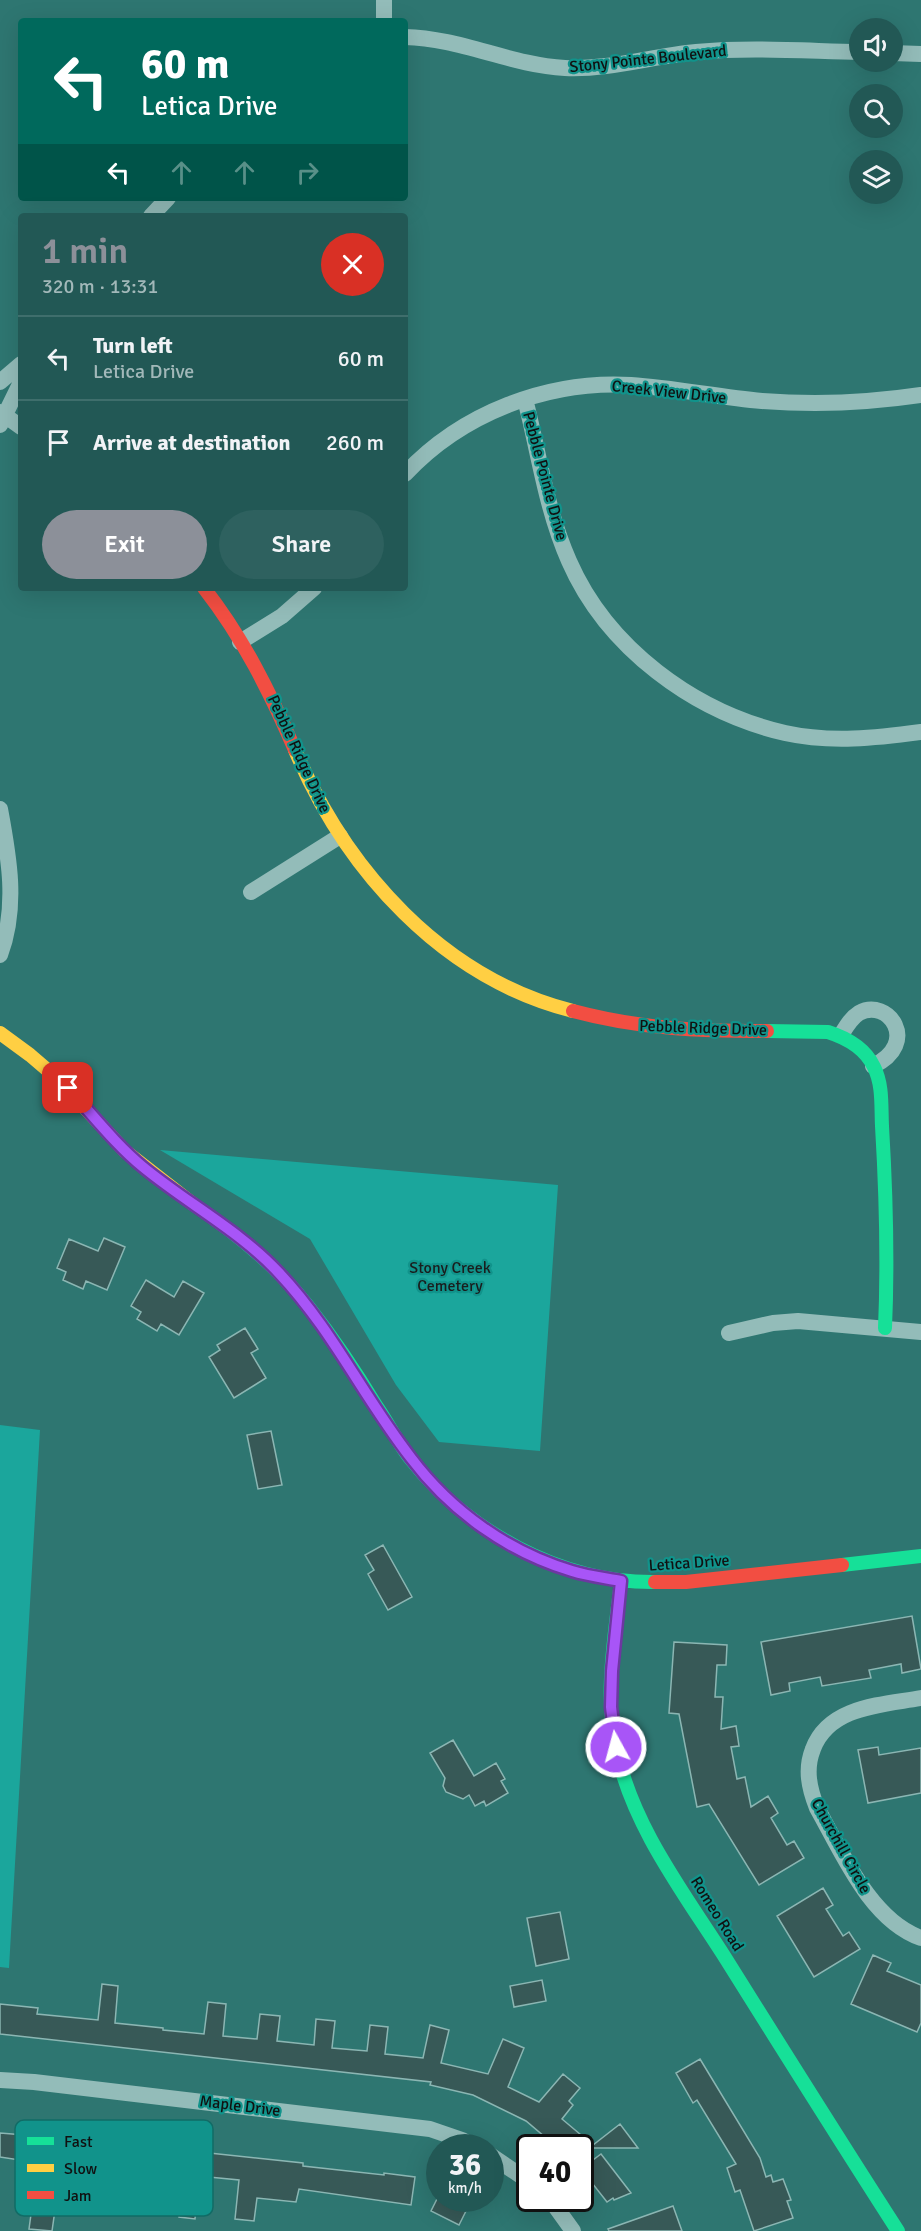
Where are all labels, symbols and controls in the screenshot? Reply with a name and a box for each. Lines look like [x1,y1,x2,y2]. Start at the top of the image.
map controls [849,18,903,204]
button: sound [849,18,903,72]
text: 60 m [141,39,230,90]
street label: Stony Pointe Boulevard [568,41,728,77]
icon: left [42,42,120,120]
button: search [849,84,903,138]
text: Letica Drive [141,90,278,123]
button: layers [849,150,903,204]
icon: left [102,156,135,189]
icon: ahead [165,156,198,189]
icon: ahead [228,156,261,189]
icon: right [291,156,324,189]
text: 1 min [42,229,128,274]
button: close [321,233,384,296]
text: 320 m · 13:31 [42,274,158,299]
text: Turn left [93,332,173,359]
icon: left [42,342,75,375]
text: 60 m [338,345,384,372]
text: Letica Drive [93,359,194,384]
street label: Creek View Drive [611,376,727,408]
street label: Pebble Pointe Drive [518,409,572,543]
icon: arrive [42,426,75,459]
text: Arrive at destination [93,429,290,456]
text: 260 m [326,429,384,456]
button: Exit [42,510,207,579]
button: Share [219,510,384,579]
street label: Pebble Ridge Drive [263,692,335,816]
street label: Pebble Ridge Drive [639,1016,767,1040]
pin [42,1062,93,1113]
icon: arrive [51,1071,84,1104]
park label: Stony Creek Cemetery [409,1258,491,1296]
street label: Letica Drive [648,1550,730,1576]
position arrow [584,1715,648,1779]
street label: Churchill Circle [807,1795,875,1897]
street label: Romeo Road [686,1873,748,1955]
street label: Maple Drive [198,2091,282,2121]
legend [15,2120,213,2216]
text: Fast [64,2132,93,2152]
speed limit sign: 40 [516,2134,594,2212]
text: 36 [449,2147,481,2184]
text: Slow [64,2159,98,2179]
text: km/h [448,2179,482,2197]
text: Jam [64,2186,92,2206]

